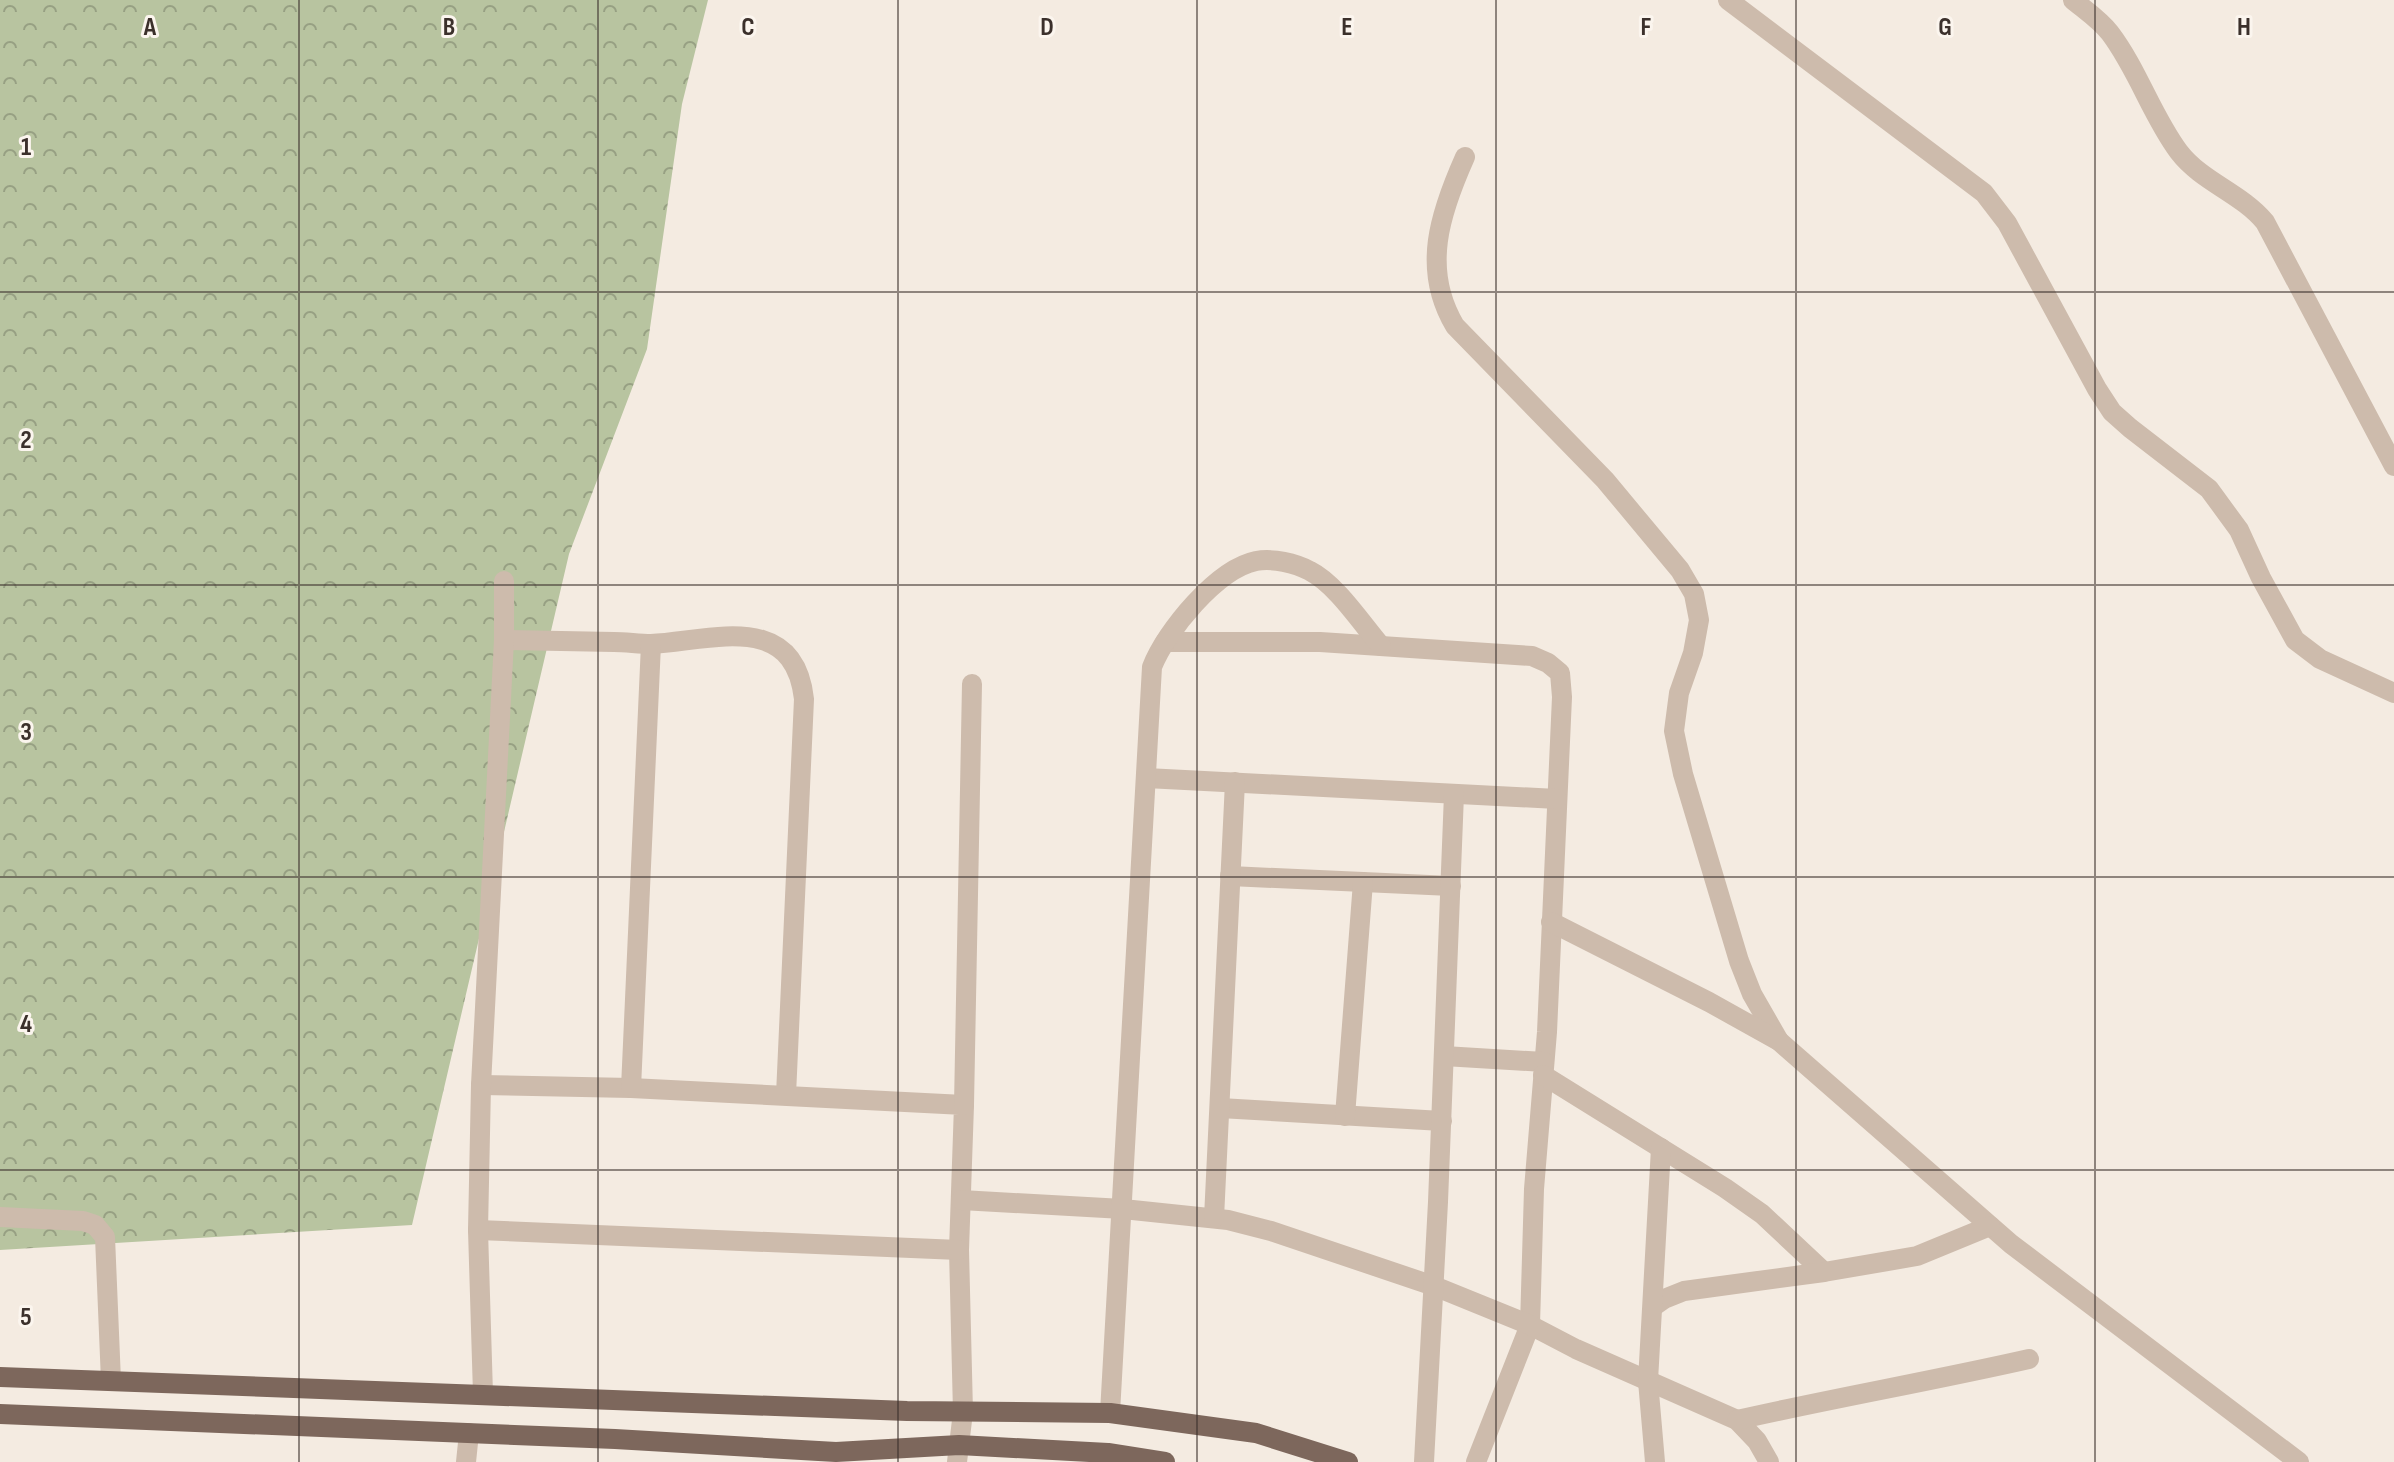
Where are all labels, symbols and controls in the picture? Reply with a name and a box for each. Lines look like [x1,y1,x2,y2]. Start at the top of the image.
text: A [143,12,157,43]
text: B [443,12,455,43]
text: C [741,12,755,43]
text: D [1040,12,1054,43]
text: E [1341,12,1353,43]
text: F [1641,12,1652,43]
text: G [1938,12,1952,43]
text: H [2237,12,2251,43]
text: 1 [21,132,31,163]
text: 2 [20,425,32,456]
text: 3 [20,717,32,748]
text: 4 [20,1009,32,1040]
text: 5 [20,1302,32,1333]

